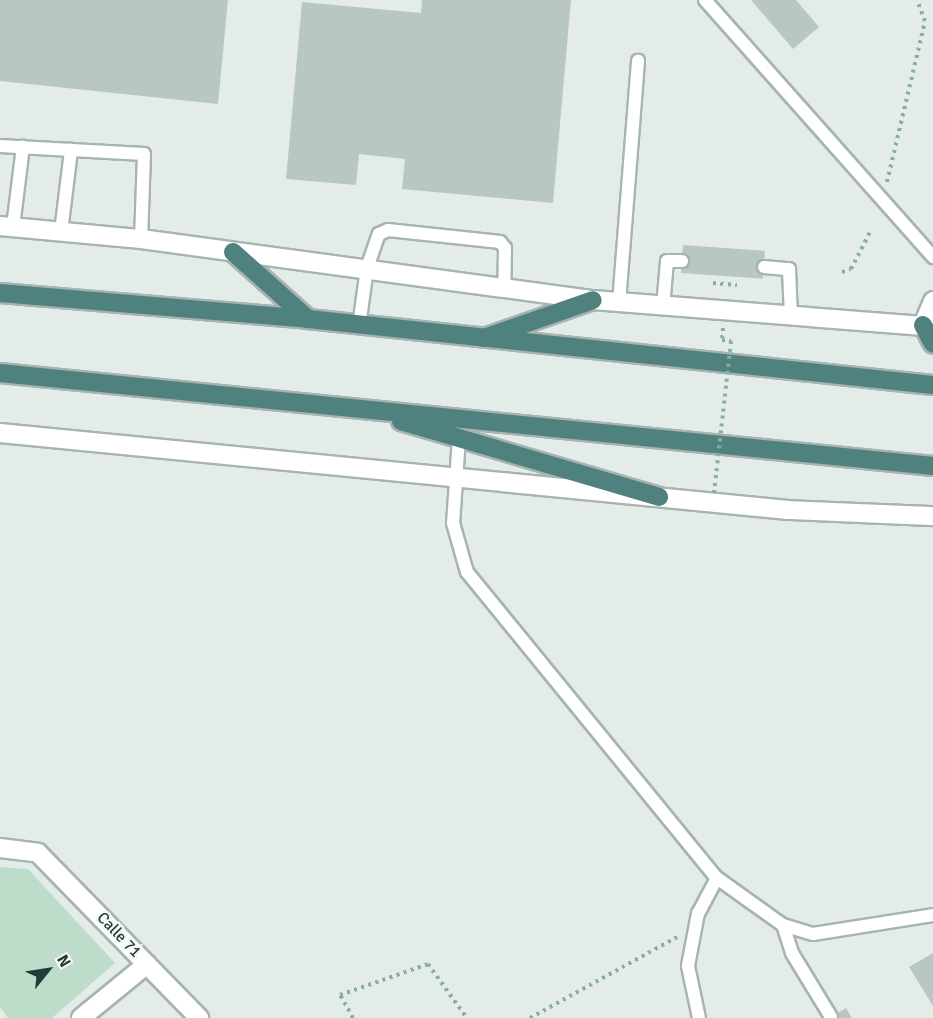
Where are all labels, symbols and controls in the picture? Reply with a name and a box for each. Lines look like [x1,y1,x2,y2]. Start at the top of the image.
street label: Calle 71 [93,908,145,962]
north arrow [18,940,78,1000]
text: N [52,951,75,971]

